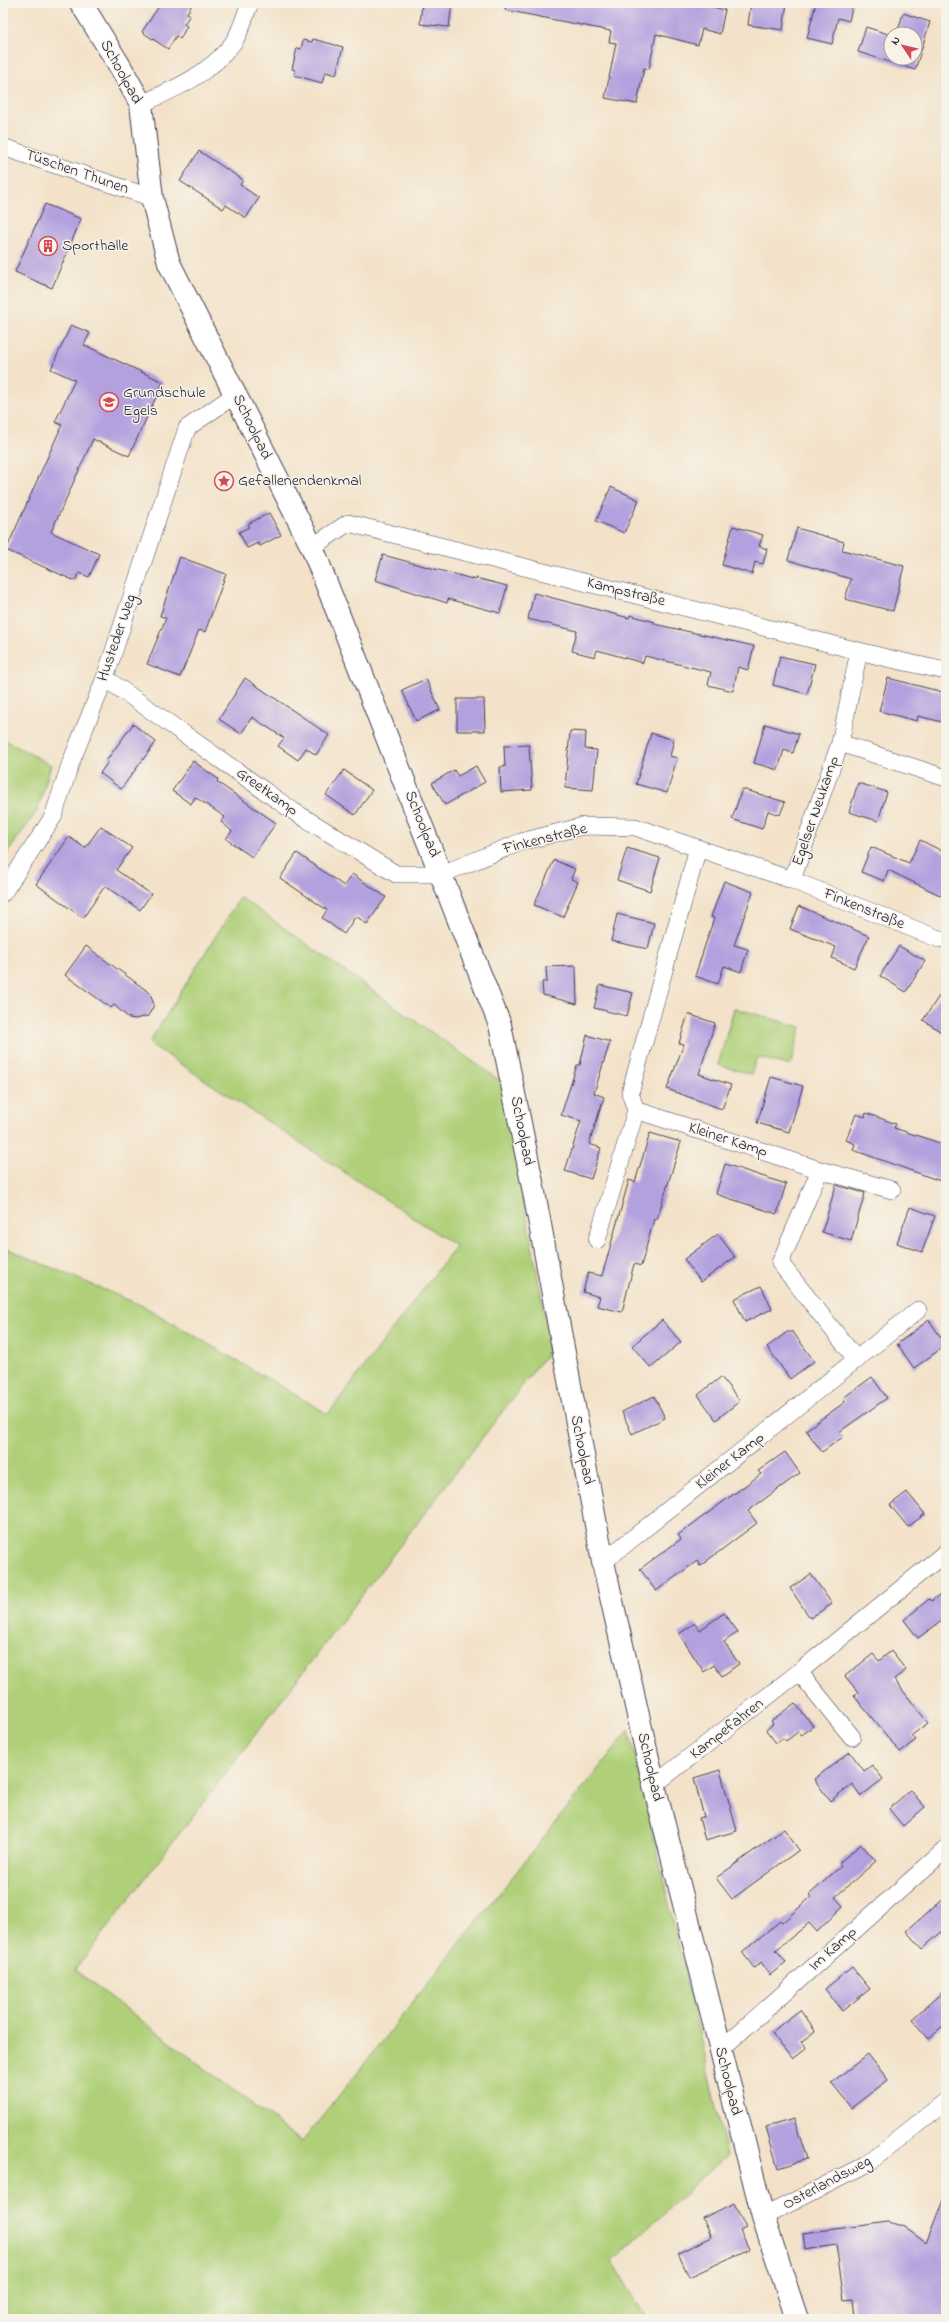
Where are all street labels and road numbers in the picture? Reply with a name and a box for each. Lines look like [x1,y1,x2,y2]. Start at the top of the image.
street label: Schoolpad [93,35,149,109]
street label: Tüschen Thunen [22,143,132,201]
street label: Schoolpad [226,390,278,464]
street label: Kampstraße [584,571,669,614]
street label: Husteder Weg [91,591,143,685]
street label: Egelser Neukamp [786,753,846,869]
street label: Greetkamp [231,762,303,822]
street label: Schoolpad [398,787,446,861]
street label: Finkenstraße [499,817,590,861]
street label: Finkenstraße [819,881,909,937]
street label: Schoolpad [504,1094,540,1168]
street label: Kleiner Kamp [685,1116,771,1164]
street label: Schoolpad [564,1413,600,1487]
street label: Kleiner Kamp [690,1426,770,1496]
street label: Kampefahren [685,1692,769,1766]
street label: Schoolpad [630,1730,670,1804]
street label: Im Kamp [804,1921,863,1977]
street label: Schoolpad [708,2044,748,2118]
street label: Osterlandsweg [778,2150,876,2216]

